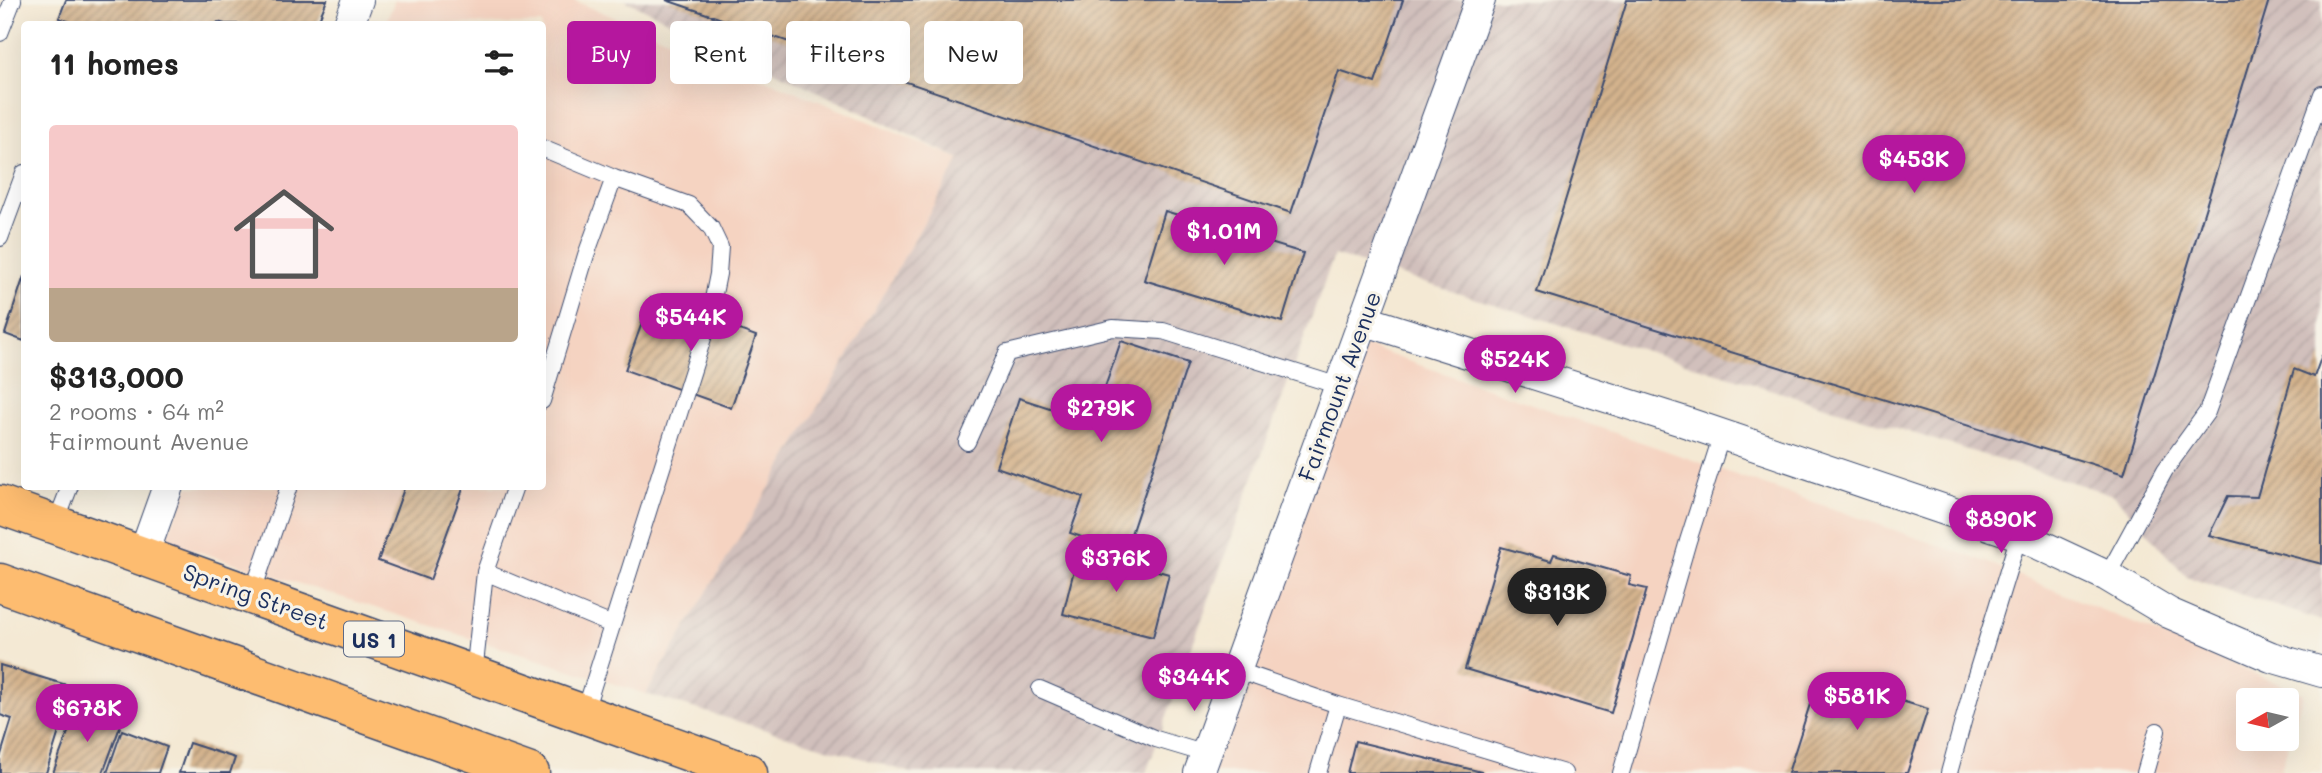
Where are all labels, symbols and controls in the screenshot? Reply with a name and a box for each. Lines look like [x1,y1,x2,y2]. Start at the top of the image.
chip: Buy [567,21,656,84]
chip: Rent [670,21,772,84]
chip: Filters [786,21,910,84]
chip: New [924,21,1023,84]
text: 11 homes [49,43,179,83]
icon: filters [480,44,518,82]
pin: $453K [1865,136,1963,195]
text: $453K [1878,143,1950,173]
icon: home [221,171,347,297]
pin: $1.01M [1167,208,1281,267]
text: $1.01M [1186,215,1262,245]
street label: Fairmount Avenue [1291,287,1387,485]
pin: $544K [642,294,740,353]
text: $544K [655,301,727,331]
pin: $524K [1466,336,1564,395]
text: $524K [1480,343,1550,373]
text: $313,000 [49,356,184,396]
pin: $279K [1052,384,1150,444]
text: $279K [1067,392,1135,422]
text: 2 rooms · 64 m² [49,396,224,426]
text: Fairmount Avenue [49,426,249,456]
pin: $890K [1952,496,2050,555]
text: $890K [1965,503,2037,533]
pin: $376K [1067,534,1165,594]
text: $376K [1081,542,1151,572]
street label: Spring Street [179,556,333,636]
pin: $313K [1508,568,1606,628]
text: $313K [1523,576,1591,606]
road number: US 1 [344,622,404,656]
pin: $344K [1145,654,1243,713]
text: $344K [1158,661,1230,691]
pin: $581K [1808,672,1906,732]
text: $581K [1823,680,1891,710]
pin: $678K [38,684,136,744]
north arrow [2236,688,2300,751]
map controls [2236,688,2299,751]
text: $678K [52,692,122,722]

